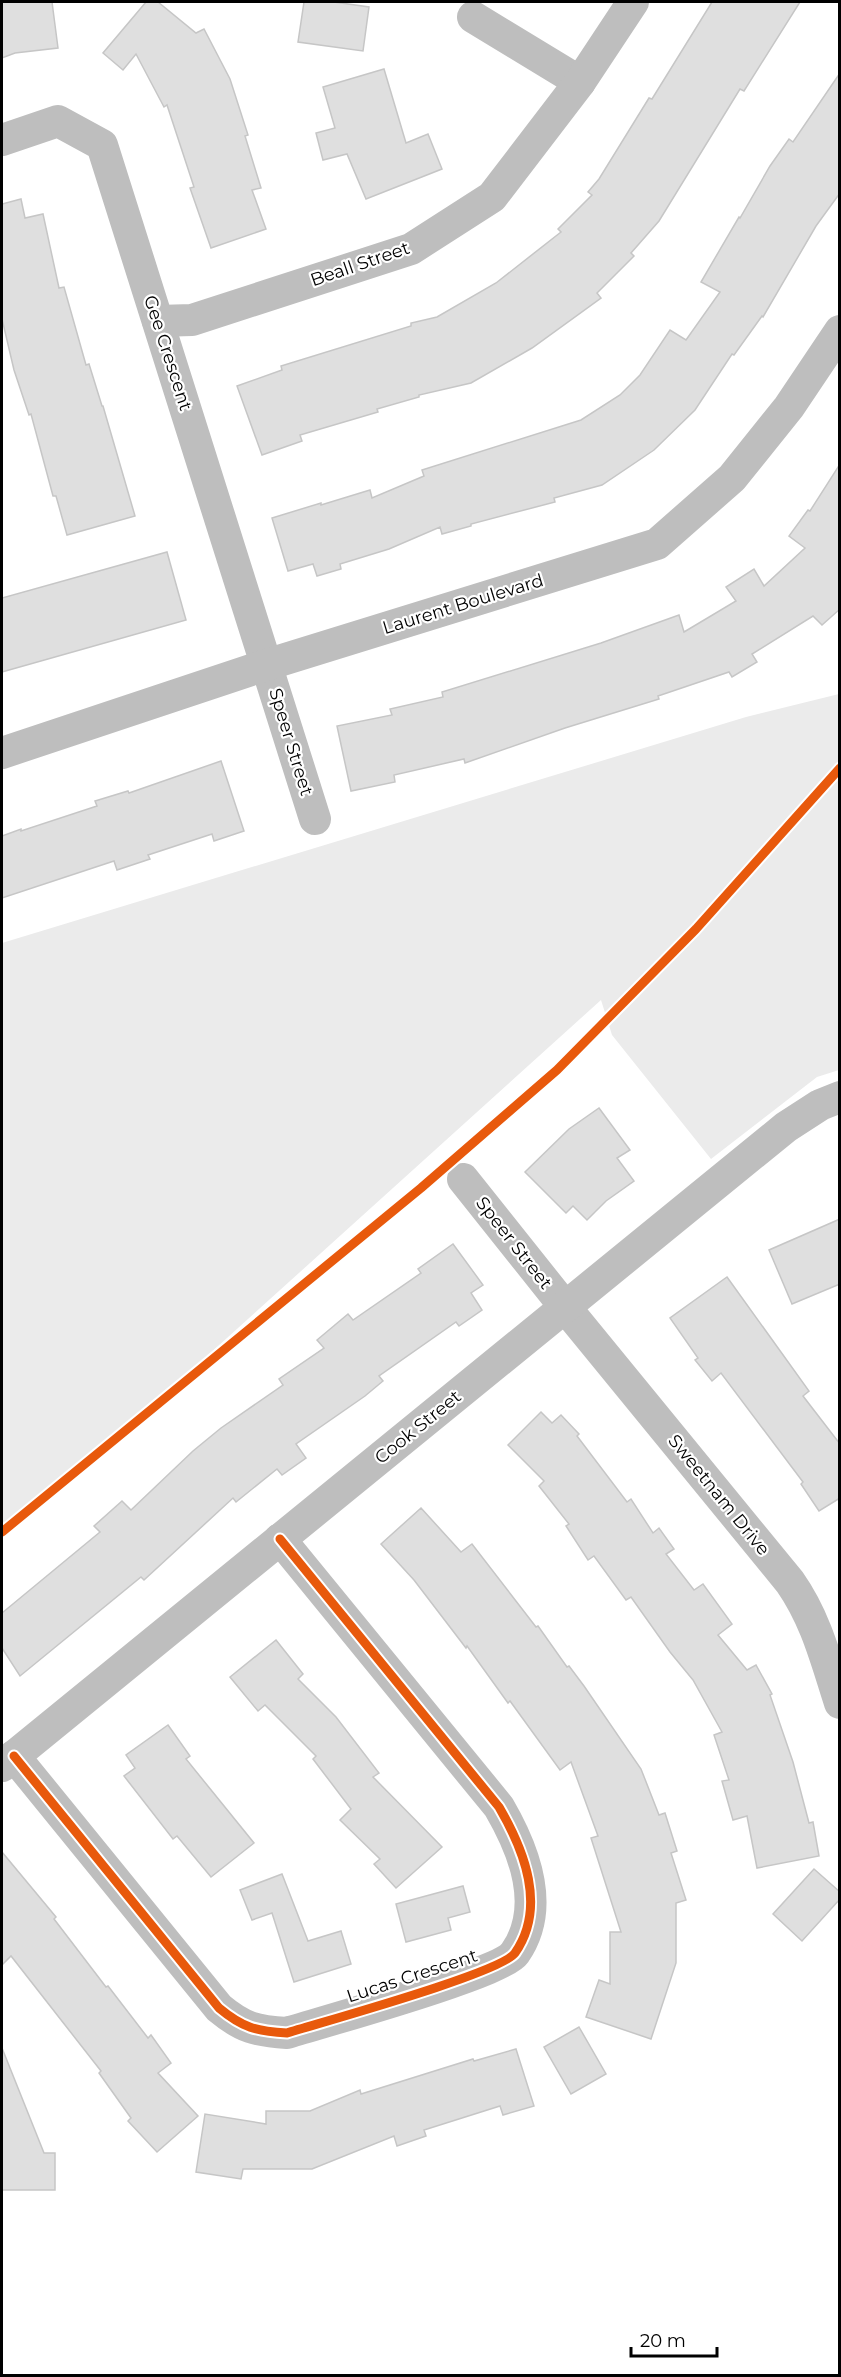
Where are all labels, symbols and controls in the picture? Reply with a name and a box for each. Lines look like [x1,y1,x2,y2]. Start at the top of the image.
street label: Beall Street [307,237,413,291]
street label: Gee Crescent [139,292,197,414]
street label: Laurent Boulevard [380,569,546,639]
street label: Speer Street [264,686,318,798]
street label: Speer Street [471,1192,557,1294]
street label: Cook Street [370,1385,466,1469]
street label: Sweetnam Drive [663,1430,775,1560]
street label: Lucas Crescent [344,1944,480,2008]
scale bar [631,2320,716,2358]
text: 20 m [640,2330,686,2352]

